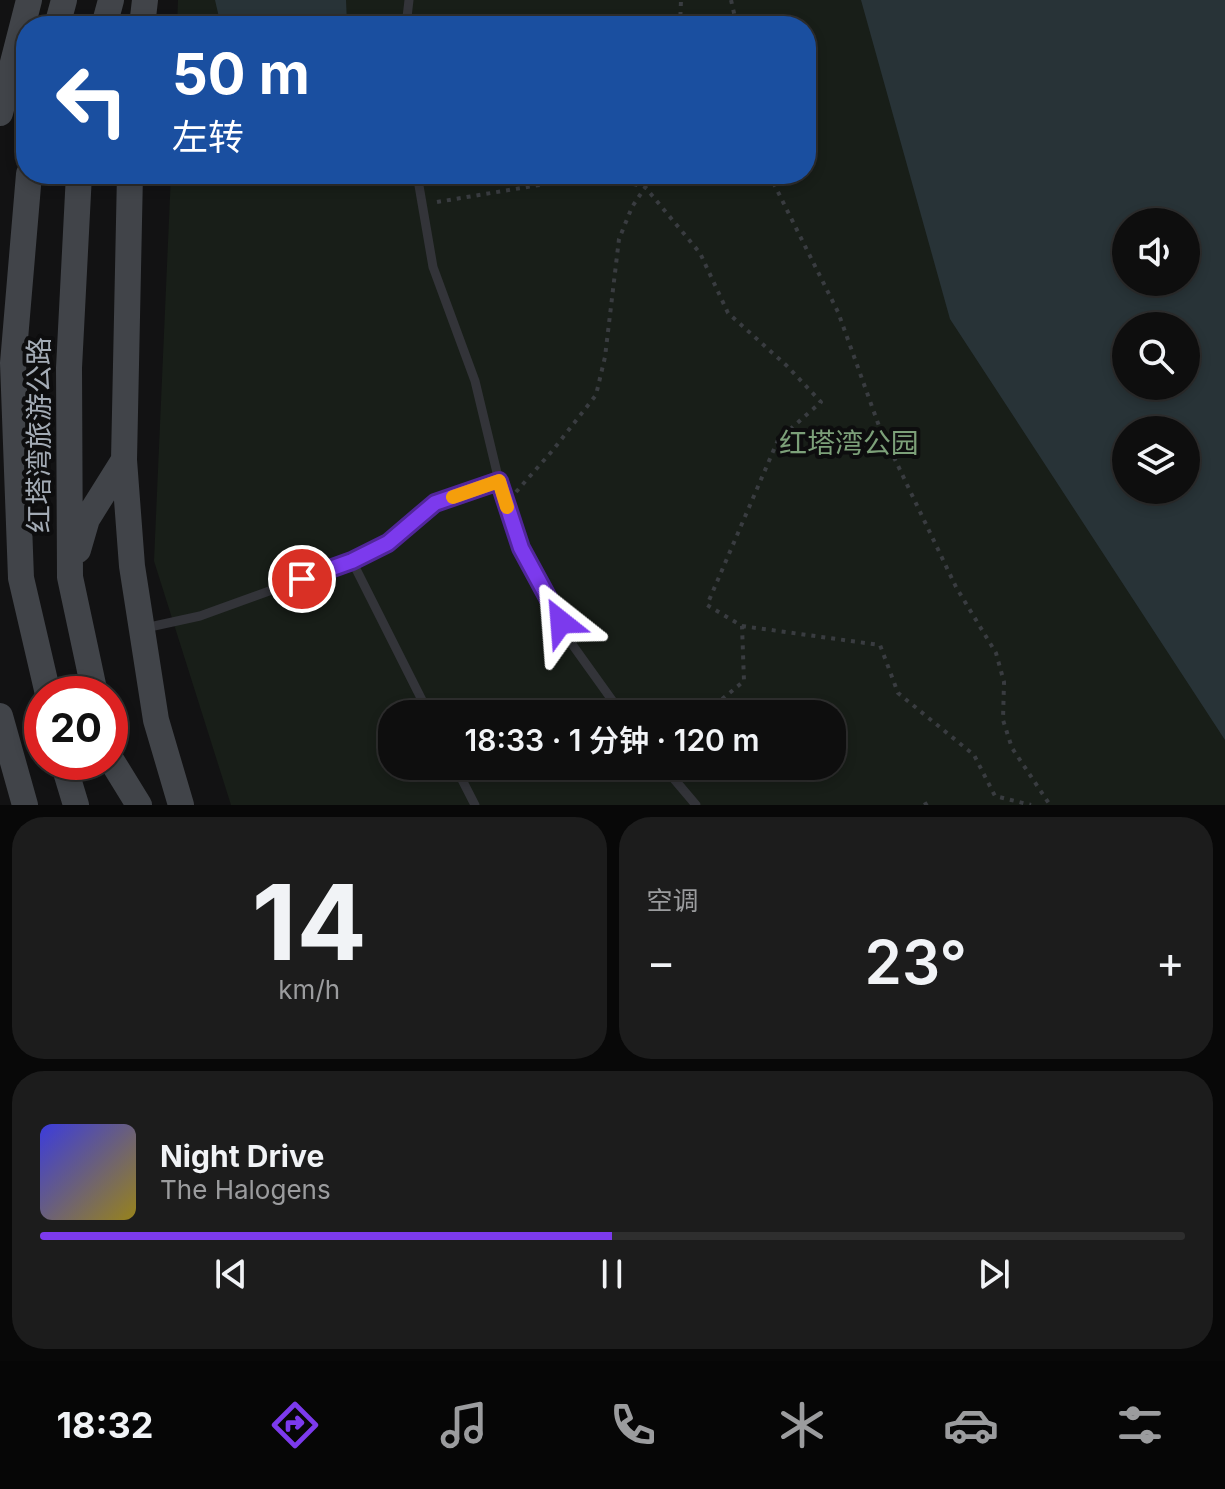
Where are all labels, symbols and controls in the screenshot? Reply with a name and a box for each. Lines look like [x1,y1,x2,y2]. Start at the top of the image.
text: 50 m [172,40,310,108]
icon: left [40,48,144,152]
text: 左转 [172,115,244,159]
map controls [1112,208,1200,504]
button: sound [1112,208,1200,296]
button: search [1112,312,1200,400]
street label: 红塔湾旅游公路 [22,337,56,533]
button: layers [1112,416,1200,504]
park label: 红塔湾公园 [779,426,919,460]
pin [268,545,336,613]
icon: arrive [280,557,324,601]
position arrow [519,580,603,664]
speed limit sign: 20 [24,676,128,780]
text: 18:33 · 1 分钟 · 120 m [465,722,759,758]
text: 14 [252,859,367,985]
text: 空调 [647,885,699,916]
text: 23° [865,926,967,998]
text: − [647,935,676,989]
text: + [1156,935,1185,989]
text: km/h [278,974,340,1005]
text: Night Drive [160,1138,324,1174]
text: The Halogens [160,1174,331,1205]
icon: previous [209,1252,253,1296]
icon: pause [590,1252,634,1296]
icon: next [972,1252,1016,1296]
icon: directions [267,1397,323,1453]
icon: music [436,1397,492,1453]
icon: phone [605,1397,661,1453]
icon: climate [774,1397,830,1453]
icon: car [943,1397,999,1453]
icon: filters [1112,1397,1168,1453]
text: 18:32 [57,1403,153,1447]

